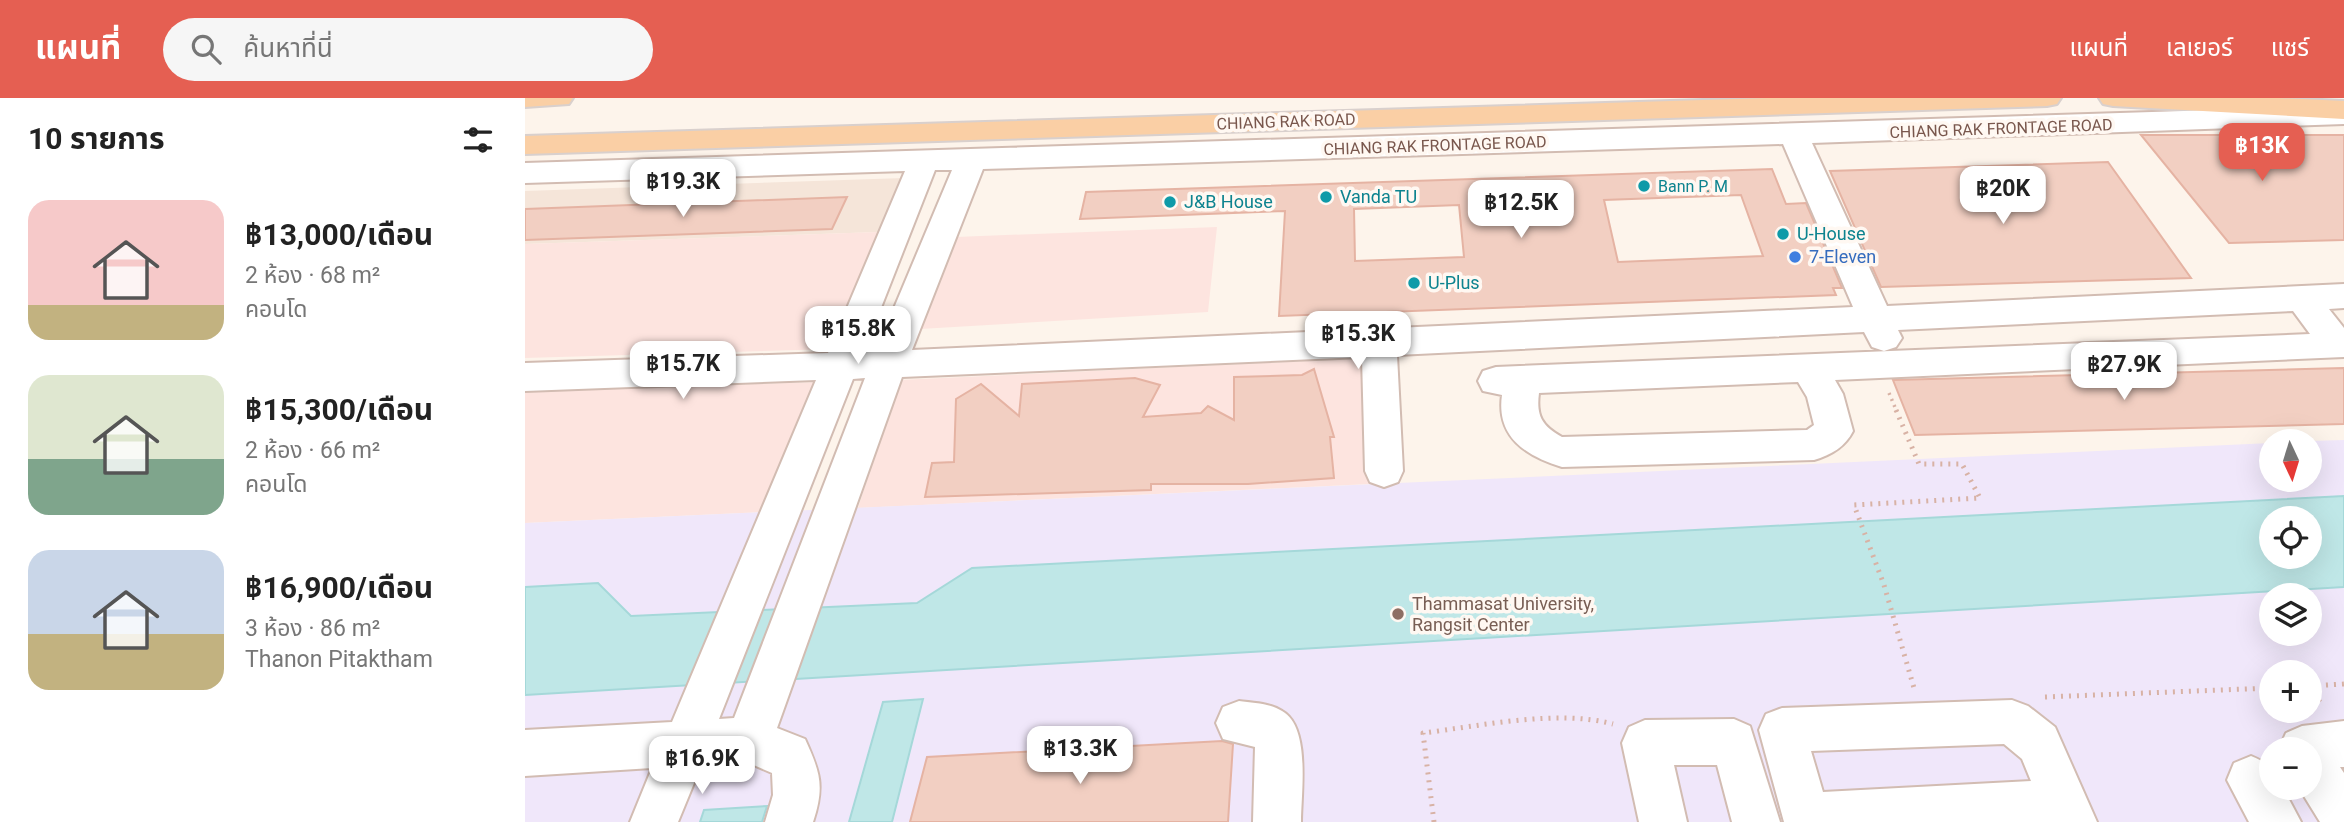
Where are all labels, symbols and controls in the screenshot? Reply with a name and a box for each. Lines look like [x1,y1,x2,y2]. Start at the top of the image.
search box [163,18,653,81]
text: แผนที่ [35,28,121,67]
icon: search [187,30,225,68]
text: ค้นหาที่นี่ [243,33,333,63]
text: แผนที่ [2070,34,2128,62]
text: เลเยอร์ [2166,34,2233,62]
text: แชร์ [2271,34,2309,62]
street label: CHIANG RAK ROAD [1216,110,1356,133]
street label: CHIANG RAK FRONTAGE ROAD [1889,115,2113,142]
text: 10 รายการ [28,121,164,156]
icon: filters [459,121,497,159]
pin: ฿13K [2221,123,2303,183]
street label: CHIANG RAK FRONTAGE ROAD [1323,132,1547,159]
text: ฿13K [2235,132,2289,159]
pin: ฿19.3K [626,159,740,219]
pin: ฿20K [1962,166,2044,226]
text: ฿19.3K [646,168,720,195]
text: ฿20K [1976,175,2030,202]
place label: Bann P. M [1658,177,1728,196]
marker: Bann P. M [1636,178,1652,194]
pin: ฿12.5K [1464,180,1578,240]
place label: Vanda TU [1340,186,1417,207]
marker: Vanda TU [1318,189,1334,205]
text: ฿12.5K [1484,189,1558,216]
place label: J&B House [1184,191,1273,212]
marker: J&B House [1162,194,1178,210]
text: ฿13,000/เดือน [245,217,433,252]
place label: U-House [1797,223,1866,244]
marker: U-House [1775,226,1791,242]
icon: home [84,228,168,312]
place label: 7-Eleven [1809,246,1876,267]
marker: 7-Eleven [1787,249,1803,265]
text: 2 ห้อง · 68 m² [245,262,380,289]
place label: U-Plus [1428,272,1480,293]
marker: U-Plus [1406,275,1422,291]
text: คอนโด [245,296,307,323]
pin: ฿15.8K [801,306,915,366]
pin: ฿15.3K [1301,312,1415,371]
text: ฿15.8K [821,315,895,342]
text: ฿15.3K [1321,320,1395,347]
pin: ฿15.7K [626,342,740,401]
pin: ฿27.9K [2067,342,2181,402]
text: ฿15.7K [646,350,720,377]
text: ฿27.9K [2087,351,2161,378]
text: ฿15,300/เดือน [245,392,433,427]
icon: home [84,403,168,487]
north arrow [2259,429,2322,492]
map controls [2259,429,2322,800]
text: 2 ห้อง · 66 m² [245,437,380,464]
text: คอนโด [245,471,307,498]
button: locate [2259,506,2322,569]
text: ฿16,900/เดือน [245,570,433,605]
icon: home [84,578,168,662]
button: layers [2259,583,2322,646]
place label: Thammasat University, Rangsit Center [1412,593,1594,635]
marker: Thammasat University, Rangsit Center [1390,606,1406,622]
text: 3 ห้อง · 86 m² [245,615,380,642]
text: Thanon Pitaktham [245,646,433,673]
button: + [2259,660,2322,723]
pin: ฿13.3K [1023,726,1137,786]
text: ฿13.3K [1043,735,1117,762]
pin: ฿16.9K [645,736,759,796]
button: − [2259,737,2322,800]
text: ฿16.9K [665,745,739,772]

